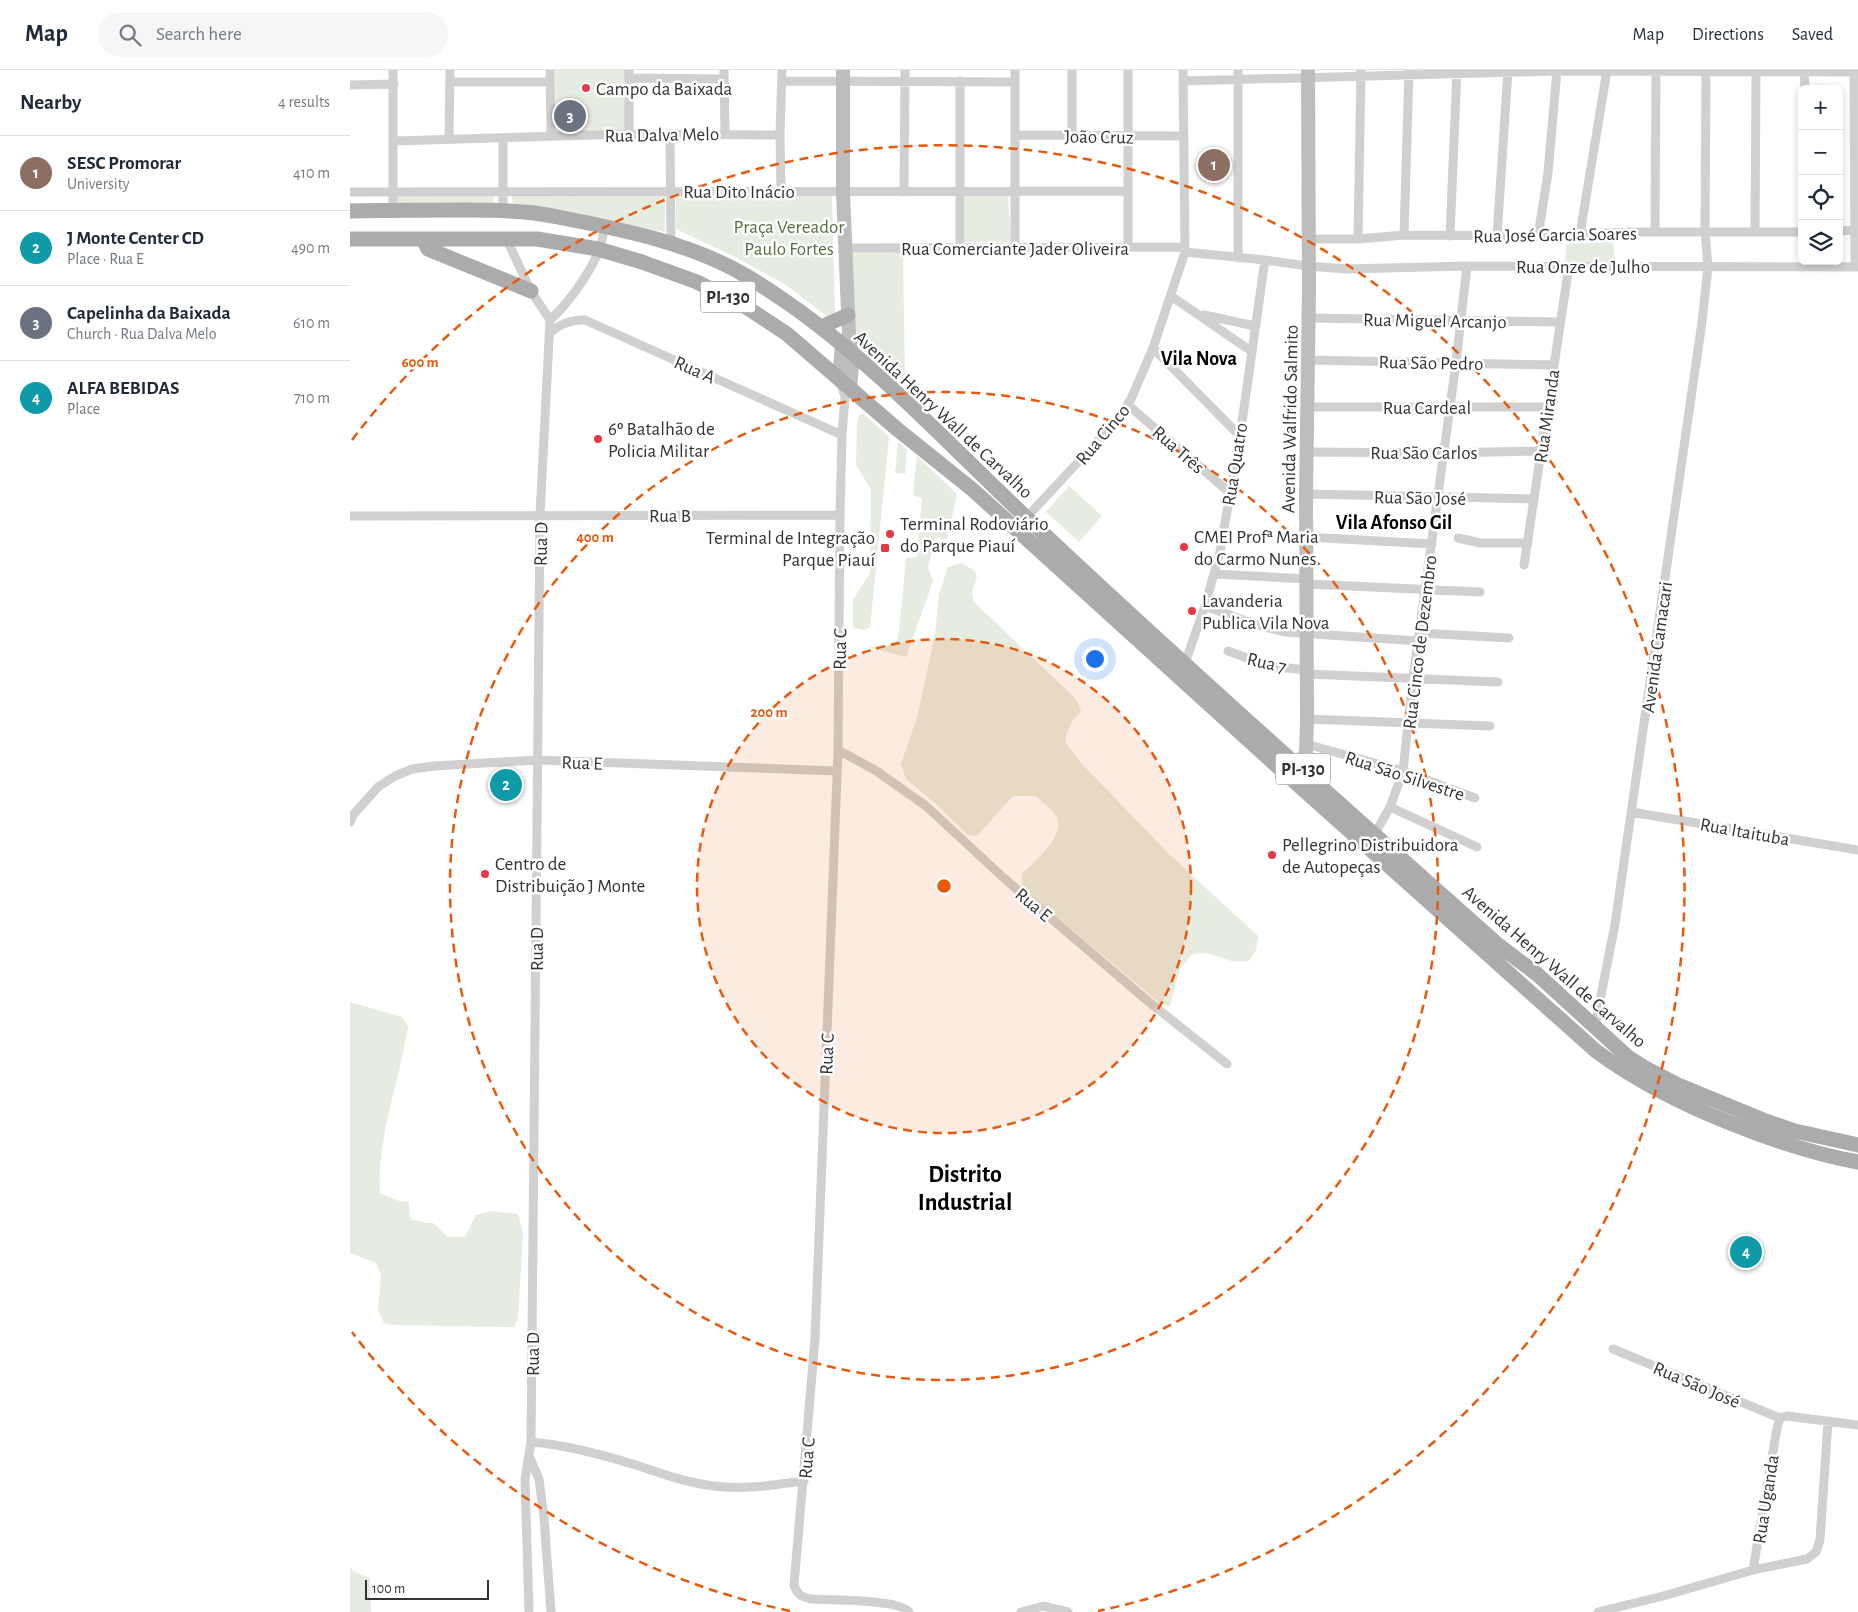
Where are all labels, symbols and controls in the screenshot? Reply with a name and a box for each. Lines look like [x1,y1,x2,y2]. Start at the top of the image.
search box [98,12,448,57]
icon: search [116,21,144,49]
text: Map [25,22,68,46]
text: Search here [156,25,242,44]
text: Map [1633,26,1664,44]
text: Directions [1692,26,1764,44]
text: Saved [1792,26,1833,44]
place label: Campo da Baixada [596,80,733,99]
marker: Campo da Baixada [580,82,592,94]
map controls [1798,85,1843,265]
button: + [1798,85,1843,130]
text: Nearby [20,92,81,113]
text: 4 results [278,94,330,110]
pin: 3 [554,97,586,135]
street label: Rua Dalva Melo [605,125,719,146]
street label: João Cruz [1064,127,1134,148]
button: − [1798,130,1843,175]
pin: 1 [1198,146,1230,184]
text: SESC Promorar [67,154,181,173]
text: 1 [33,165,39,181]
text: 410 m [293,165,330,181]
button: locate [1798,175,1843,220]
text: University [67,176,130,192]
street label: Rua Dito Inácio [683,183,795,202]
park label: Praça Vereador Paulo Fortes [734,218,844,259]
button: layers [1798,220,1843,265]
street label: Rua José Garcia Soares [1473,225,1637,246]
text: J Monte Center CD [67,229,204,248]
text: 2 [32,240,40,256]
text: 490 m [291,240,330,256]
street label: Rua Comerciante Jader Oliveira [901,240,1129,259]
text: Place · Rua E [67,251,144,267]
street label: Rua Onze de Julho [1516,258,1650,277]
road number: PI-130 [700,282,756,312]
text: Capelinha da Baixada [67,304,231,323]
street label: Rua Miguel Arcanjo [1363,311,1507,332]
text: 3 [33,315,39,331]
text: 610 m [293,315,330,331]
street label: Avenida Walfrido Salmito [1279,325,1302,513]
text: Church · Rua Dalva Melo [67,326,217,342]
street label: Avenida Henry Wall de Carvalho [850,328,1036,503]
district label: Vila Nova [1161,349,1238,369]
street label: Rua A [671,353,718,388]
street label: Rua São Pedro [1378,353,1483,374]
text: 600 m [401,355,439,370]
street label: Rua Miranda [1532,368,1563,464]
text: ALFA BEBIDAS [67,379,179,398]
text: 4 [32,390,40,406]
text: 710 m [294,390,330,406]
street label: Rua Cardeal [1383,399,1471,418]
text: Place [67,401,100,417]
street label: Rua Cinco [1073,401,1134,469]
place label: 6º Batalhão de Policia Militar [608,420,715,461]
street label: Rua Quatro [1220,421,1251,507]
street label: Rua Três [1148,423,1208,478]
marker: 6º Batalhão de Policia Militar [592,433,604,445]
street label: Rua São Carlos [1370,444,1478,463]
street label: Rua São José [1374,488,1466,509]
street label: Rua B [649,507,691,526]
district label: Vila Afonso Gil [1336,513,1452,533]
place label: Terminal Rodoviário do Parque Piauí [900,515,1049,556]
street label: Rua D [532,522,551,566]
marker: Terminal Rodoviário do Parque Piauí [884,528,896,540]
place label: CMEI Profª Maria do Carmo Nunes [1194,528,1319,569]
place label: Terminal de Integração Parque Piauí [706,529,875,570]
text: 400 m [576,530,614,545]
marker: CMEI Profª Maria do Carmo Nunes [1178,541,1190,553]
marker: Terminal de Integração Parque Piauí [879,542,891,554]
street label: Rua Cinco de Dezembro [1400,554,1441,730]
street label: Avenida Camacari [1639,580,1676,714]
place label: Lavanderia Publica Vila Nova [1202,592,1330,633]
marker: Lavanderia Publica Vila Nova [1186,605,1198,617]
street label: Rua C [831,628,850,670]
your location [1082,646,1108,672]
street label: Rua 7 [1245,650,1288,677]
text: 200 m [750,705,788,720]
street label: Rua São Silvestre [1342,748,1467,805]
street label: Rua E [561,753,603,774]
road number: PI-130 [1276,754,1330,784]
pin: 2 [490,766,522,804]
street label: Rua Itaituba [1699,815,1791,850]
place label: Pellegrino Distribuidora de Autopeças [1282,836,1459,877]
marker: Pellegrino Distribuidora de Autopeças [1266,849,1278,861]
place label: Centro de Distribuição J Monte [495,855,645,896]
marker: Centro de Distribuição J Monte [479,868,491,880]
centre of rings [935,877,953,895]
street label: Avenida Henry Wall de Carvalho [1459,883,1649,1052]
street label: Rua E [1011,885,1055,926]
street label: Rua D [528,927,547,971]
street label: Rua C [817,1033,838,1075]
district label: Distrito Industrial [918,1163,1012,1215]
pin: 4 [1730,1233,1762,1271]
street label: Rua D [524,1332,543,1376]
street label: Rua São José [1650,1359,1743,1412]
street label: Rua C [796,1436,819,1480]
street label: Rua Uganda [1750,1453,1783,1545]
scale bar [365,1577,489,1600]
text: 100 m [372,1582,405,1596]

